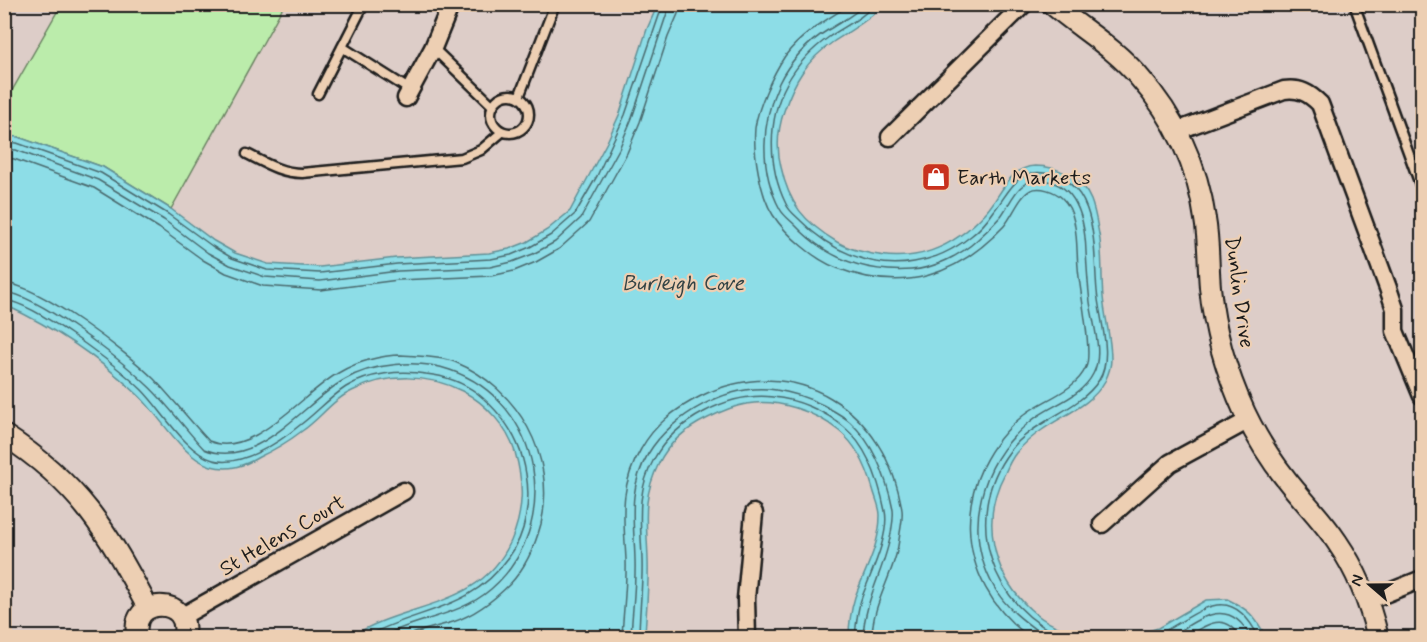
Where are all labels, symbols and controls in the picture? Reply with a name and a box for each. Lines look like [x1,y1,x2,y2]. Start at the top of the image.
shop icon: Earth Markets [920,161,952,193]
place label: Earth Markets [957,164,1091,192]
street label: Dunlin Drive [1217,234,1261,350]
water label: Burleigh Cove [622,270,745,299]
street label: St Helens Court [215,489,350,583]
north arrow [1340,555,1400,615]
text: N [1346,572,1369,589]

